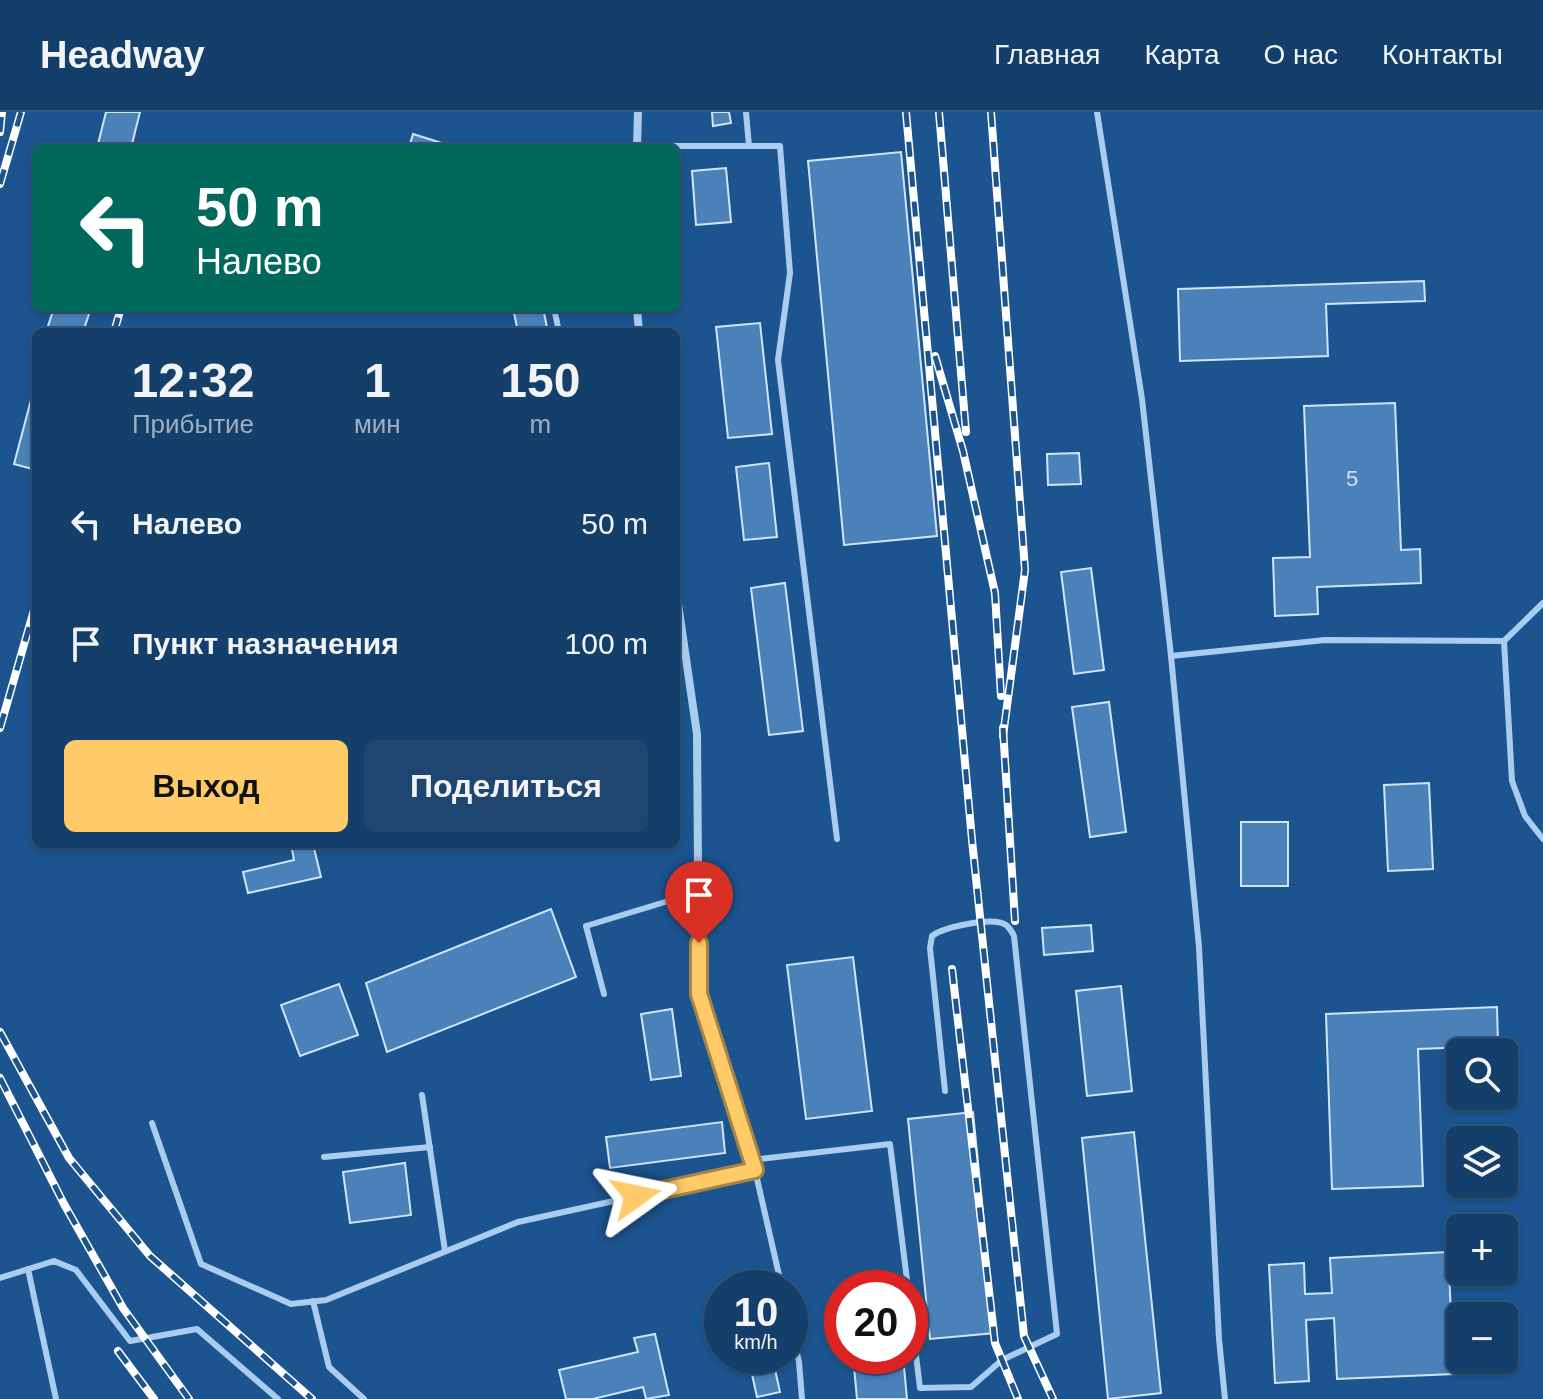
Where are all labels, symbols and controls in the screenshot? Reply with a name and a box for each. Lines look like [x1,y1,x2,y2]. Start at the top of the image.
text: Headway [40,34,205,76]
text: Главная [994,39,1101,70]
text: Карта [1145,39,1219,70]
text: О нас [1263,39,1338,70]
text: Контакты [1382,39,1503,70]
text: 50 m [196,175,324,238]
icon: left [64,176,168,280]
text: Налево [196,241,322,282]
text: 12:32 [132,354,254,407]
text: 1 [364,354,391,407]
text: 150 [500,354,580,407]
text: Прибытие [132,409,254,439]
text: мин [354,409,401,439]
text: m [530,409,551,439]
house number: 5 [1346,466,1358,491]
icon: left [64,502,108,546]
text: Налево [132,507,242,540]
text: 50 m [581,507,648,540]
icon: arrive [64,622,108,666]
text: Пункт назначения [132,627,399,660]
text: 100 m [565,627,648,660]
button: Выход [64,740,348,832]
button: Поделиться [364,740,648,832]
pin [665,861,733,943]
icon: arrive [677,873,721,917]
map controls [1446,1038,1518,1374]
button: search [1446,1038,1518,1110]
button: layers [1446,1126,1518,1198]
position arrow [594,1154,678,1238]
button: + [1446,1214,1518,1286]
speed limit sign: 20 [824,1270,928,1374]
text: 10 [734,1290,778,1334]
button: − [1446,1302,1518,1374]
text: km/h [734,1331,778,1353]

